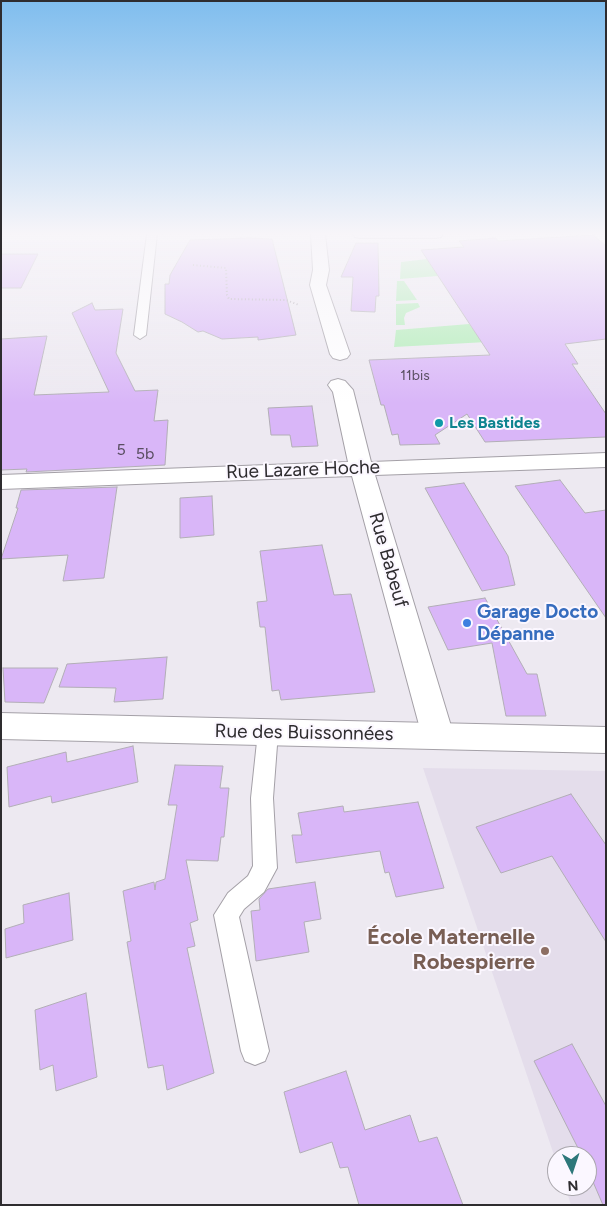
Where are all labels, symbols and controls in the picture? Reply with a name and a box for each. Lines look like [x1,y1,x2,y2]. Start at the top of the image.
house number: 11bis [400,368,430,384]
place label: Les Bastides [449,413,540,433]
marker: Les Bastides [433,417,445,429]
house number: 5 [116,440,126,460]
house number: 5b [136,444,154,464]
street label: Rue Lazare Hoche [226,456,380,484]
street label: Rue Babeuf [364,510,412,610]
place label: Garage Docto Dépanne [477,601,598,645]
marker: Garage Docto Dépanne [461,617,473,629]
street label: Rue des Buissonnées [214,720,394,746]
place label: École Maternelle Robespierre [367,925,535,976]
marker: École Maternelle Robespierre [539,945,551,957]
north arrow [547,1146,597,1196]
text: N [567,1177,579,1194]

